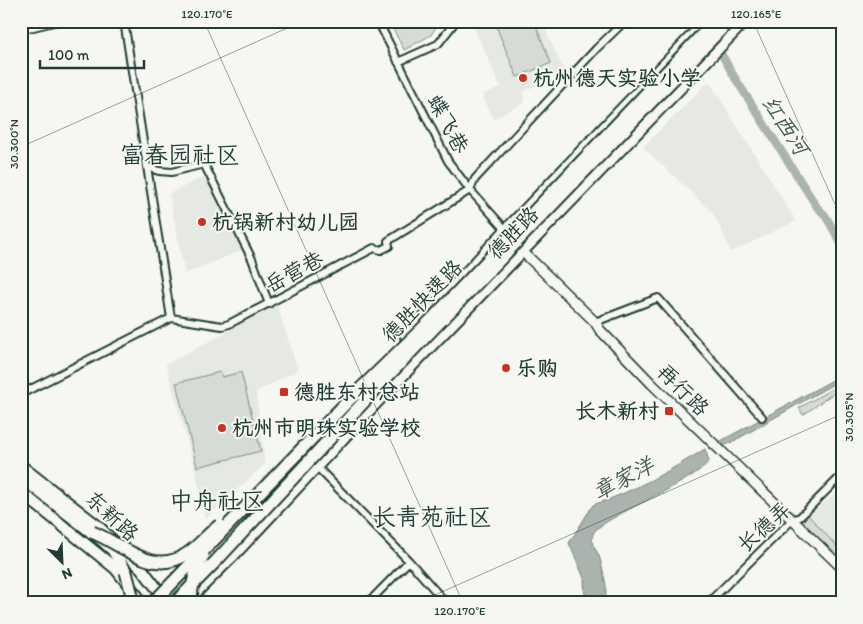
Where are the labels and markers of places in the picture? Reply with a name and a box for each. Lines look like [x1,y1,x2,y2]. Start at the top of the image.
place label: 杭州德天实验小学 [533,65,701,90]
marker: 杭州德天实验小学 [517,72,529,84]
place label: 杭锅新村幼儿园 [212,209,359,234]
marker: 杭锅新村幼儿园 [196,216,208,228]
place label: 乐购 [516,355,558,380]
marker: 乐购 [500,362,512,374]
place label: 德胜东村总站 [294,379,420,404]
marker: 德胜东村总站 [278,386,290,398]
place label: 长木新村 [575,398,659,423]
marker: 长木新村 [663,405,675,417]
place label: 杭州市明珠实验学校 [232,415,421,440]
marker: 杭州市明珠实验学校 [216,422,228,434]

